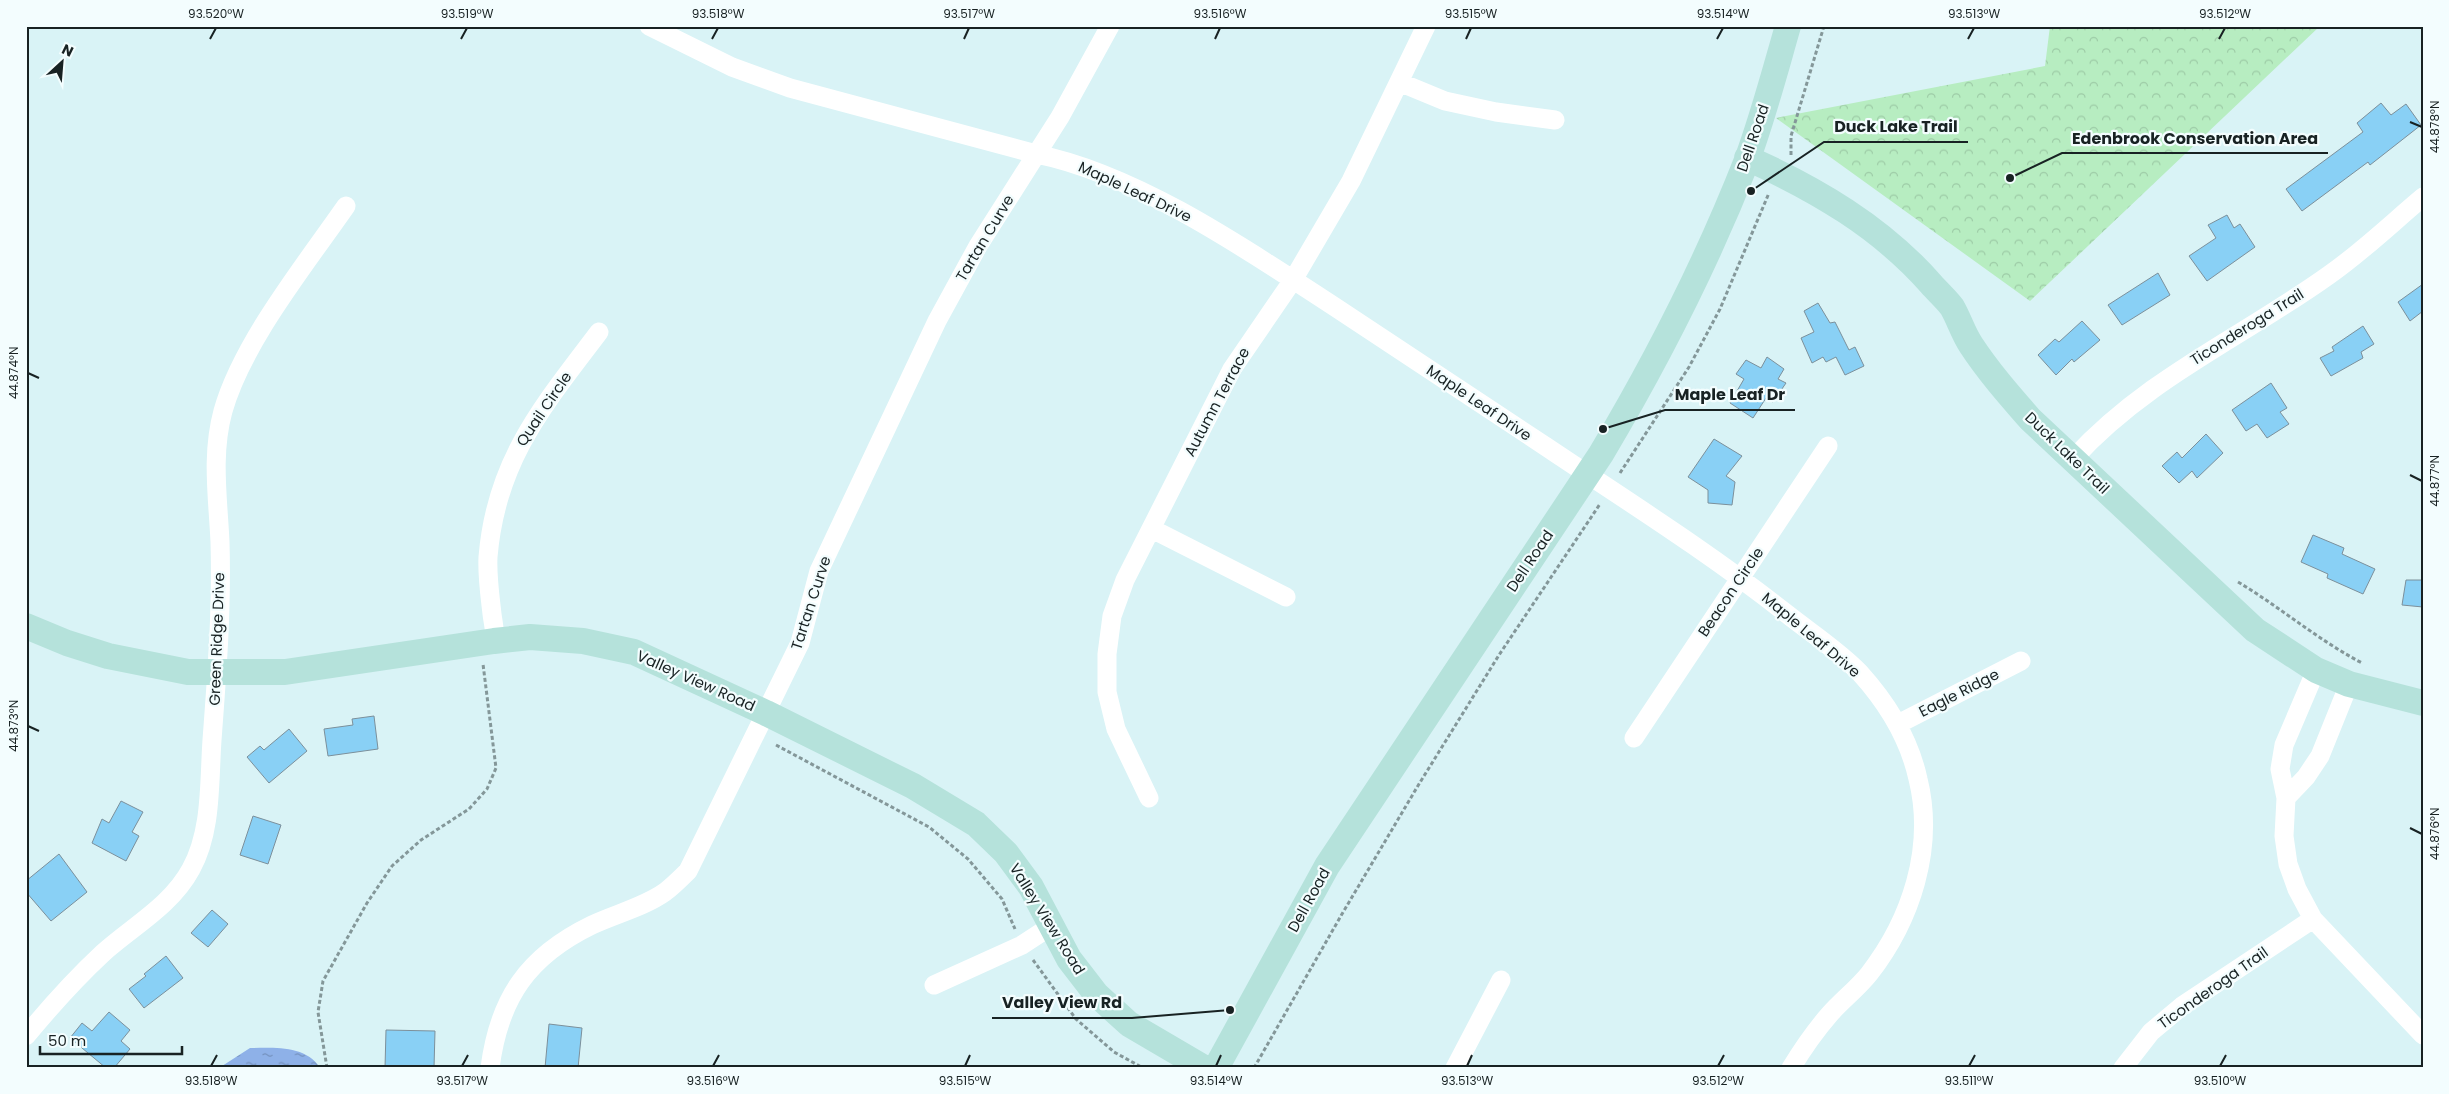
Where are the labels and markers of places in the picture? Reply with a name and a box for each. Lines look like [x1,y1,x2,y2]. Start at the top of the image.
callout: Duck Lake Trail [1824,111,1968,142]
callout: Edenbrook Conservation Area [2062,122,2328,153]
callout: Maple Leaf Dr [1665,379,1795,410]
callout: Valley View Rd [992,987,1132,1018]

